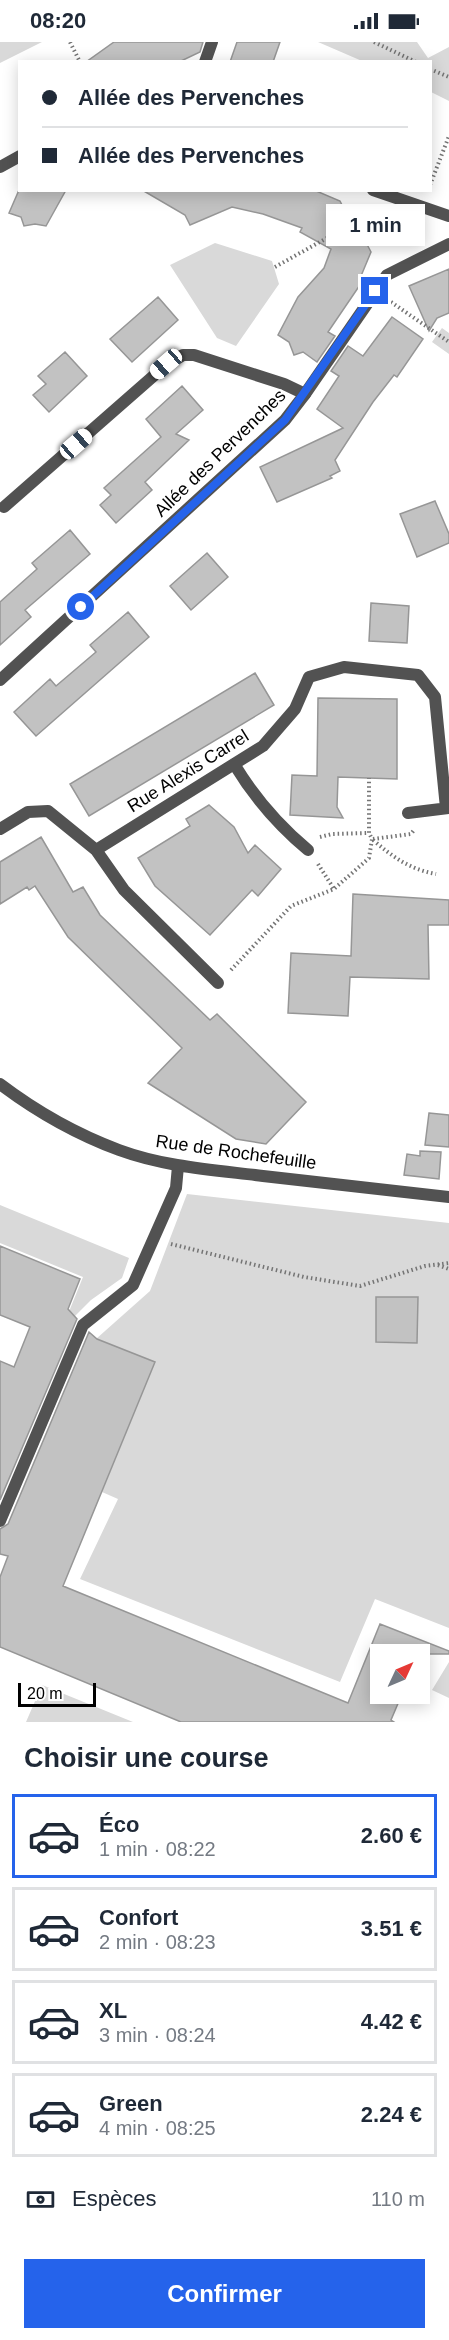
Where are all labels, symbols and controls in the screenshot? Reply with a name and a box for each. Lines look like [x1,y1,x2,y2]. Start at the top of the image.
text: 08:20 [30,8,86,33]
text: Allée des Pervenches [78,85,304,110]
text: Allée des Pervenches [78,143,304,168]
callout: 1 min [326,204,424,246]
text: 1 min [349,214,402,236]
route end [361,277,388,304]
car [147,345,185,383]
street label: Allée des Pervenches [150,385,290,521]
car [57,425,95,463]
route start [67,593,94,620]
street label: Rue Alexis Carrel [124,726,252,816]
street label: Rue de Rochefeuille [154,1131,318,1173]
north arrow [370,1644,430,1704]
map controls [370,1644,430,1704]
scale bar [18,1680,96,1708]
text: 20 m [27,1685,63,1702]
text: Choisir une course [24,1743,269,1773]
icon: car [27,1809,81,1863]
text: Éco [99,1812,139,1837]
text: 2.60 € [361,1823,422,1848]
text: 1 min · 08:22 [99,1838,216,1860]
icon: car [27,1902,81,1956]
text: Confort [99,1905,178,1930]
text: 3.51 € [361,1916,422,1941]
text: 2 min · 08:23 [99,1931,216,1953]
icon: car [27,1995,81,2049]
text: XL [99,1998,127,2023]
text: 4.42 € [361,2009,422,2034]
text: 3 min · 08:24 [99,2024,216,2046]
icon: car [27,2088,81,2142]
text: Green [99,2091,163,2116]
text: 2.24 € [361,2102,422,2127]
text: 4 min · 08:25 [99,2117,216,2139]
icon: cash [24,2183,57,2216]
text: Espèces [72,2186,156,2211]
text: 110 m [371,2188,425,2210]
button: Confirmer [24,2259,425,2328]

